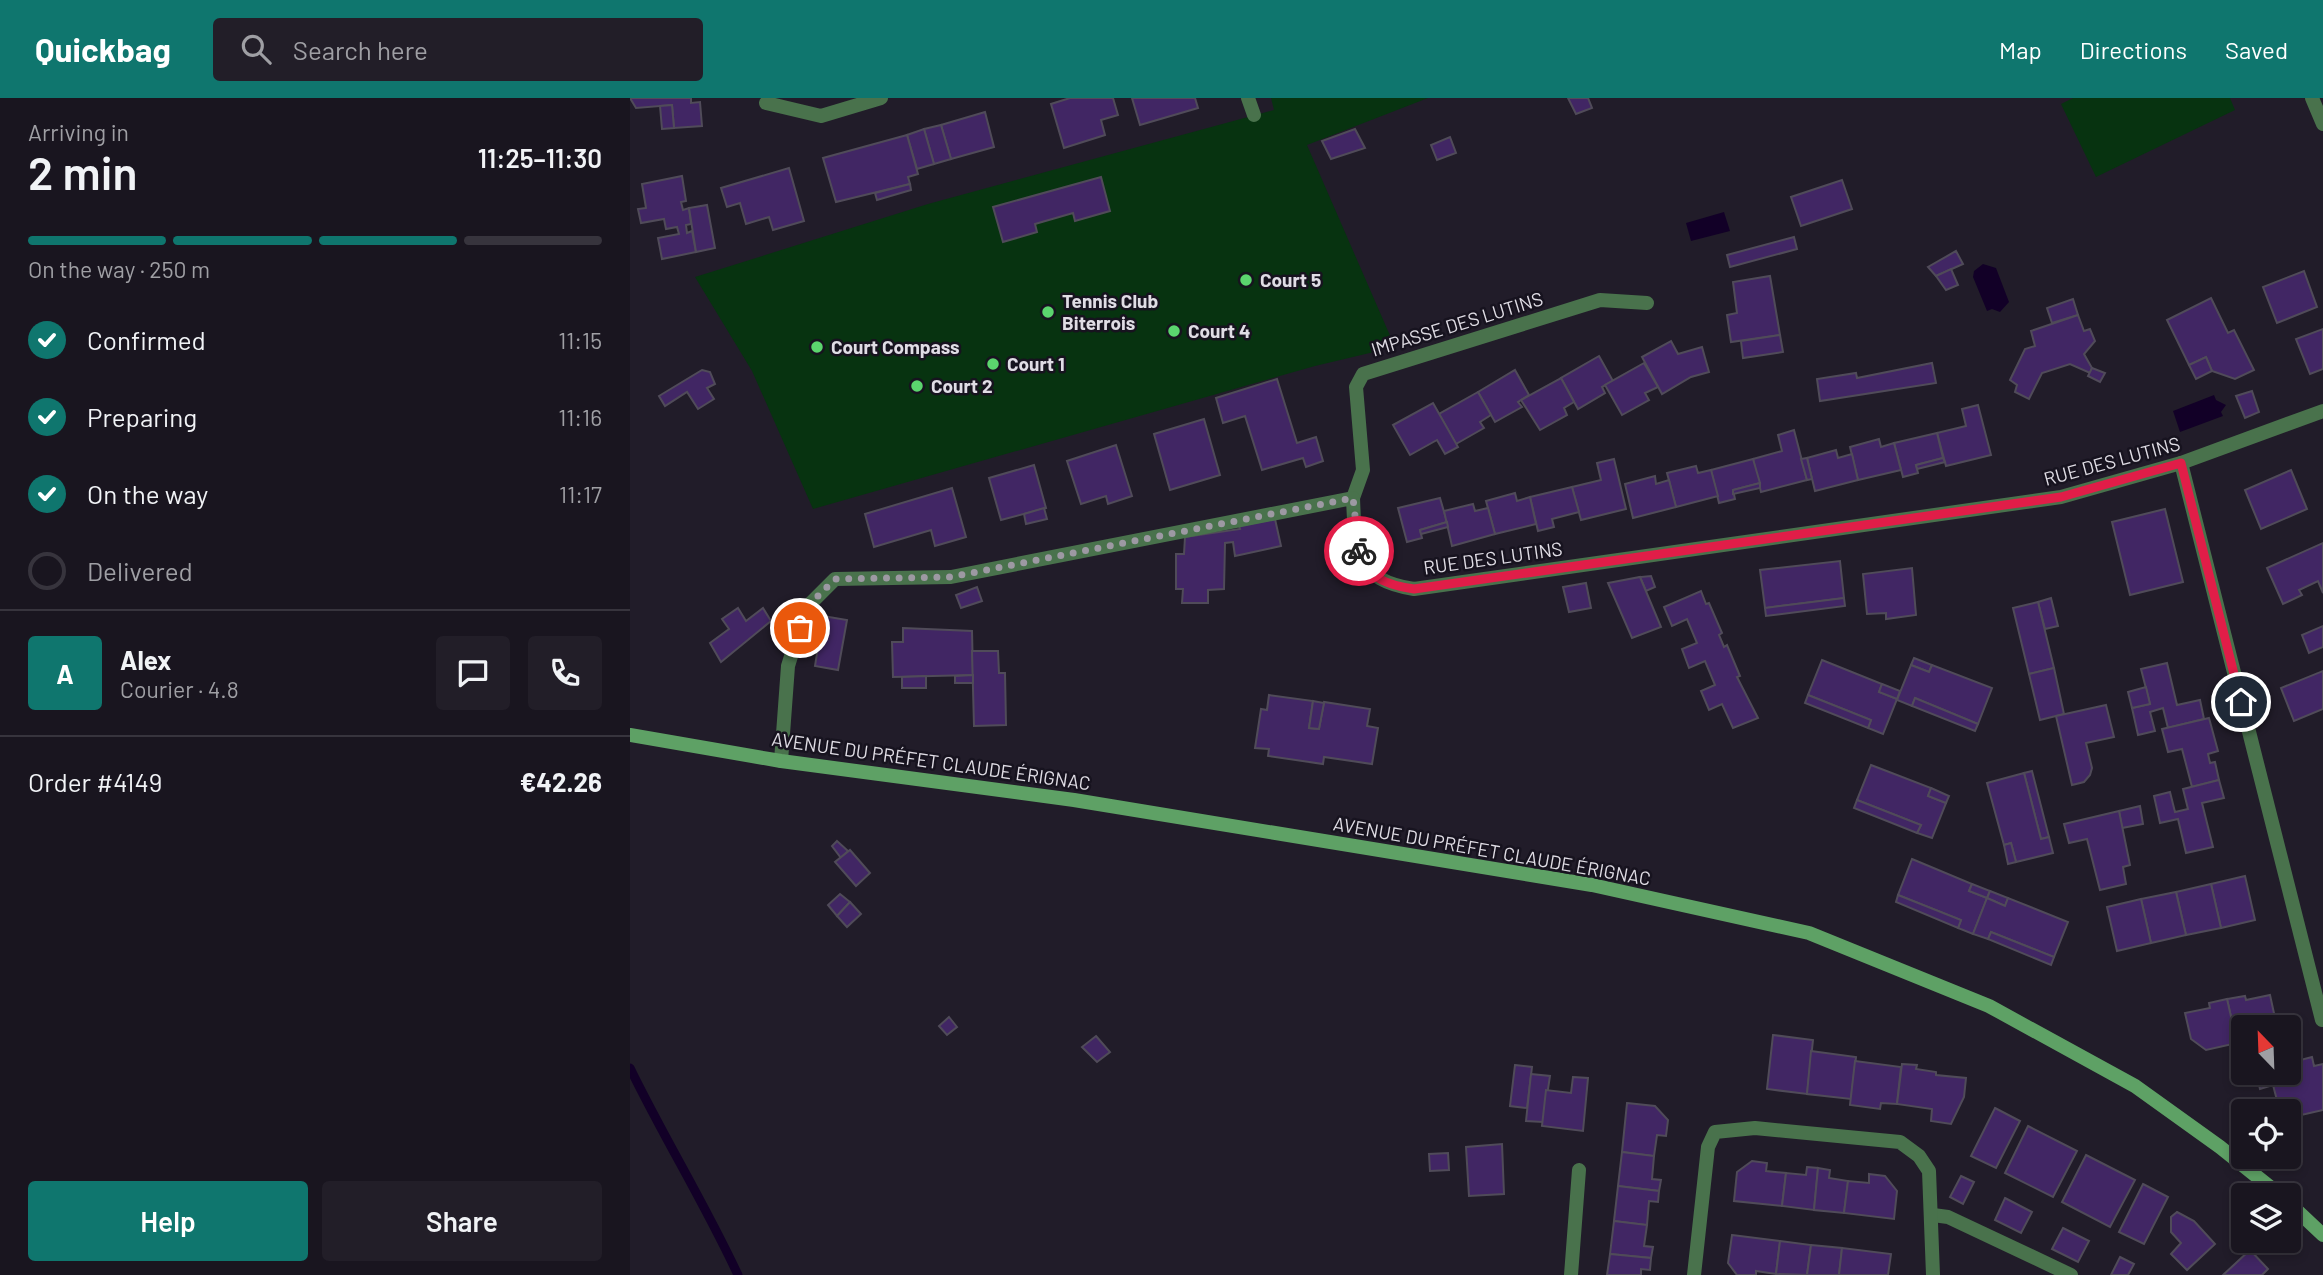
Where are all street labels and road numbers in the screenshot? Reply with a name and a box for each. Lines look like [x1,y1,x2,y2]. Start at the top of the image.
street label: IMPASSE DES LUTINS [1368,286,1546,361]
street label: RUE DES LUTINS [2041,431,2183,490]
street label: RUE DES LUTINS [1422,536,1564,579]
street label: AVENUE DU PRÉFET CLAUDE ÉRIGNAC [770,727,1092,794]
street label: AVENUE DU PRÉFET CLAUDE ÉRIGNAC [1332,811,1653,890]

